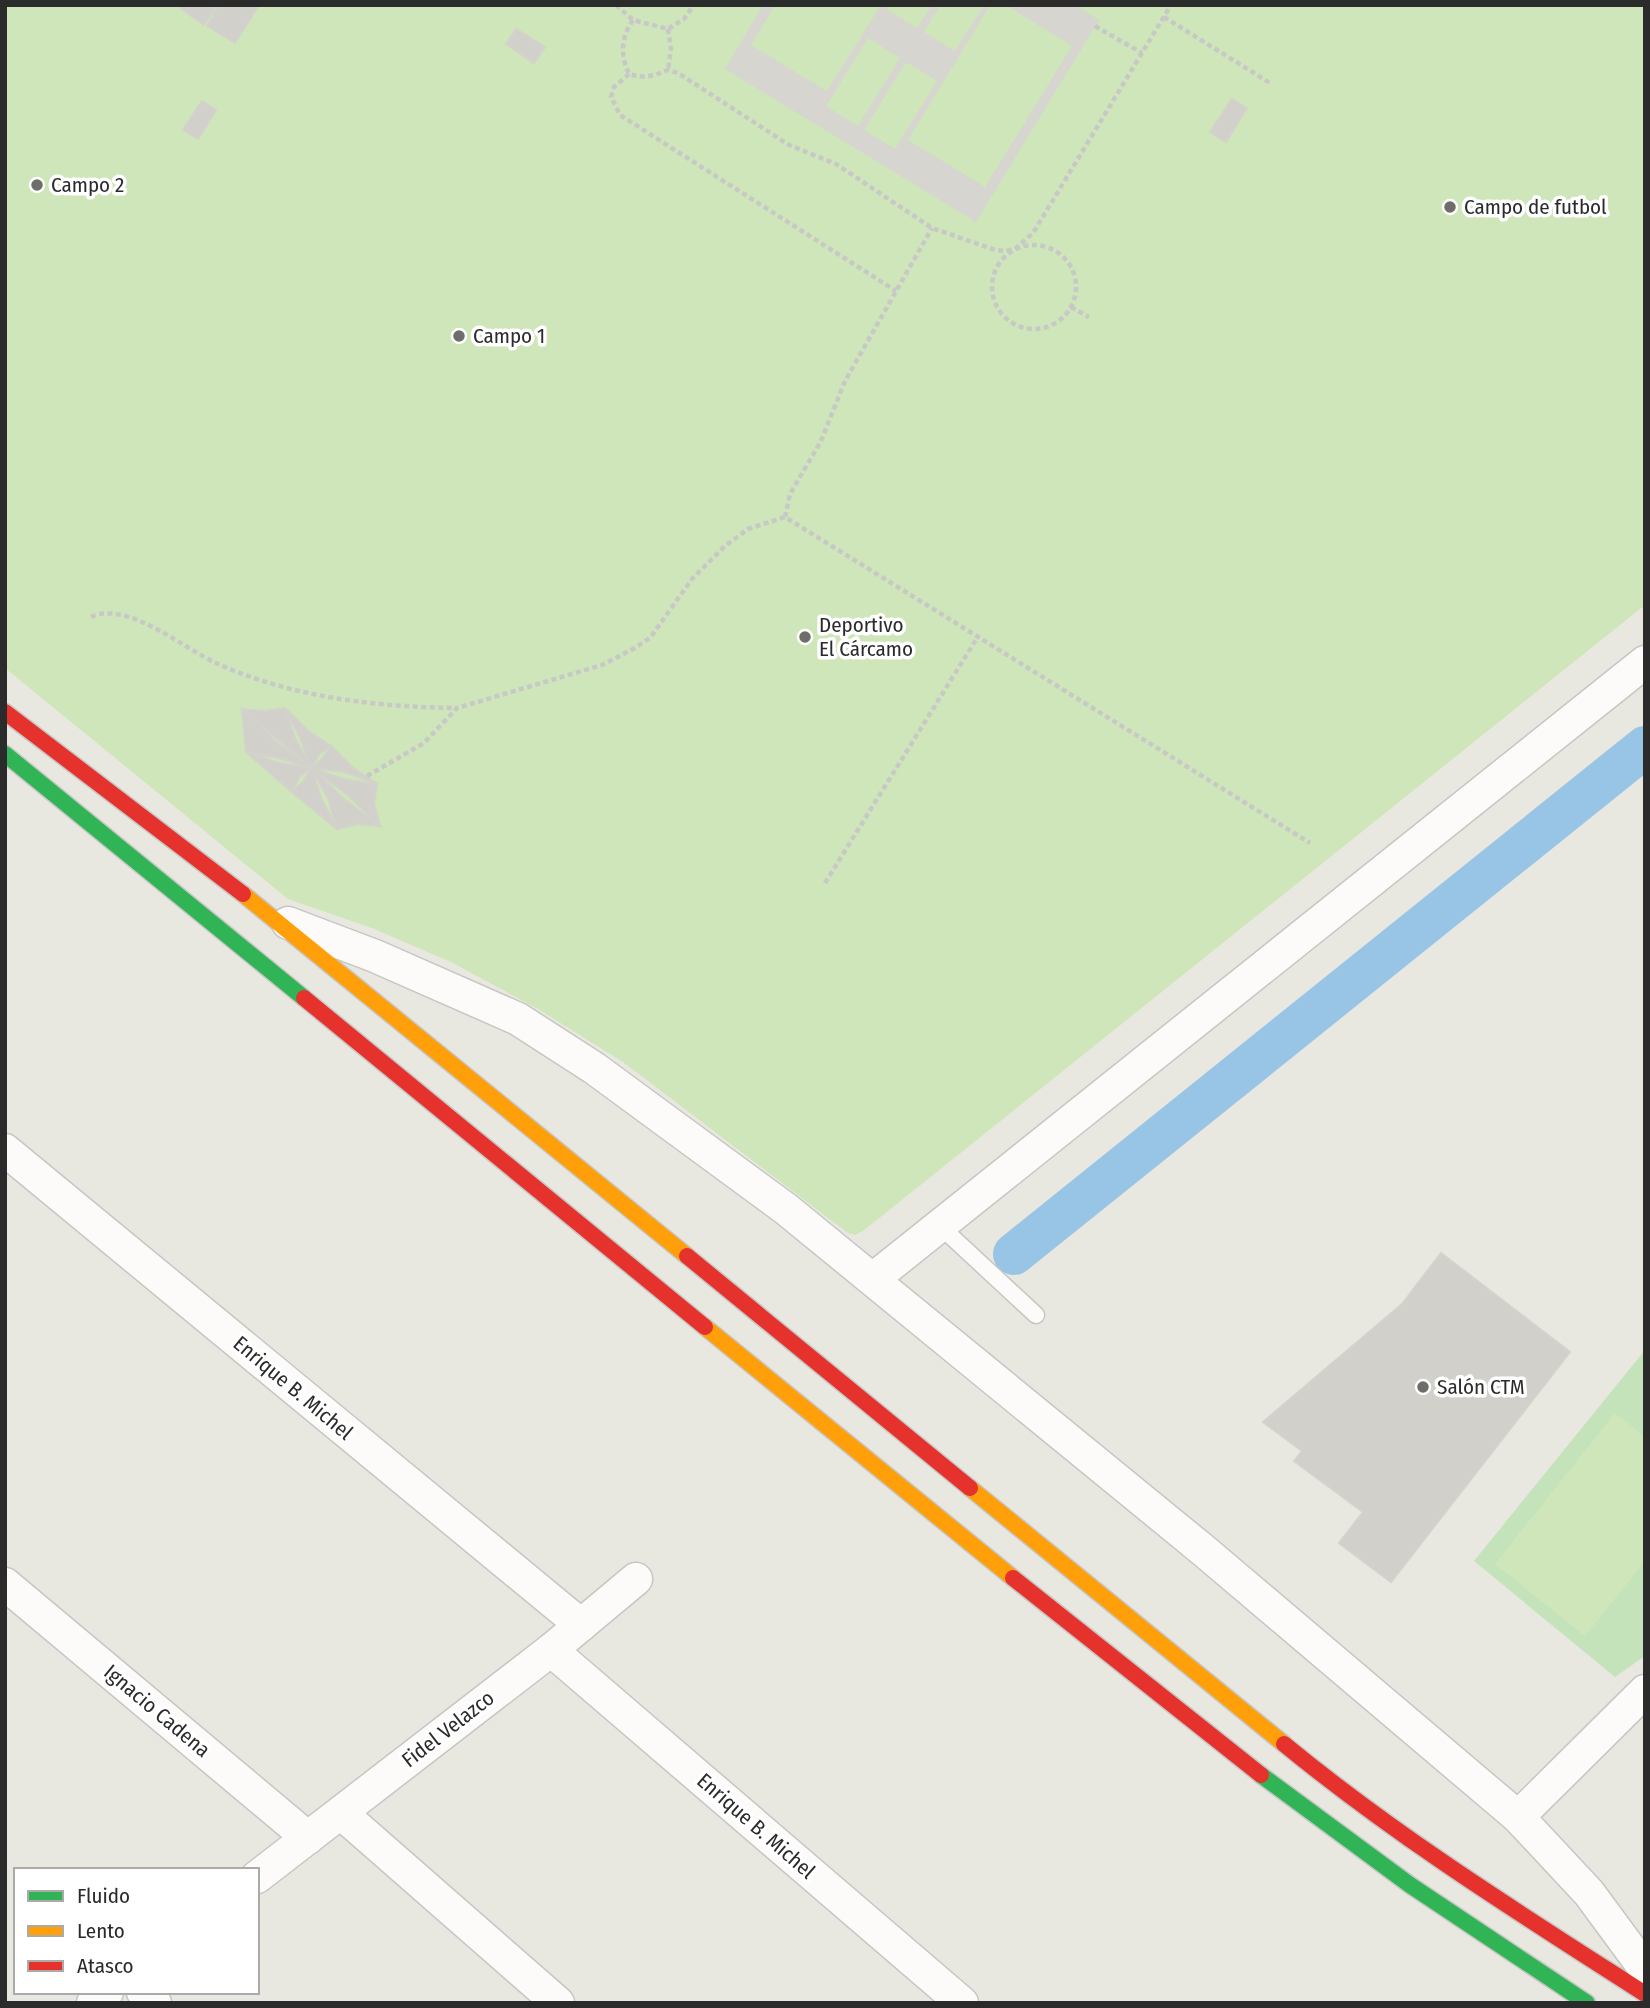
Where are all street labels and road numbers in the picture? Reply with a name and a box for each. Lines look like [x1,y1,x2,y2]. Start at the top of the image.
street label: Enrique B. Michel [228,1330,358,1446]
street label: Ignacio Cadena [99,1659,215,1763]
street label: Fidel Velazco [397,1685,499,1773]
street label: Enrique B. Michel [692,1768,821,1885]

